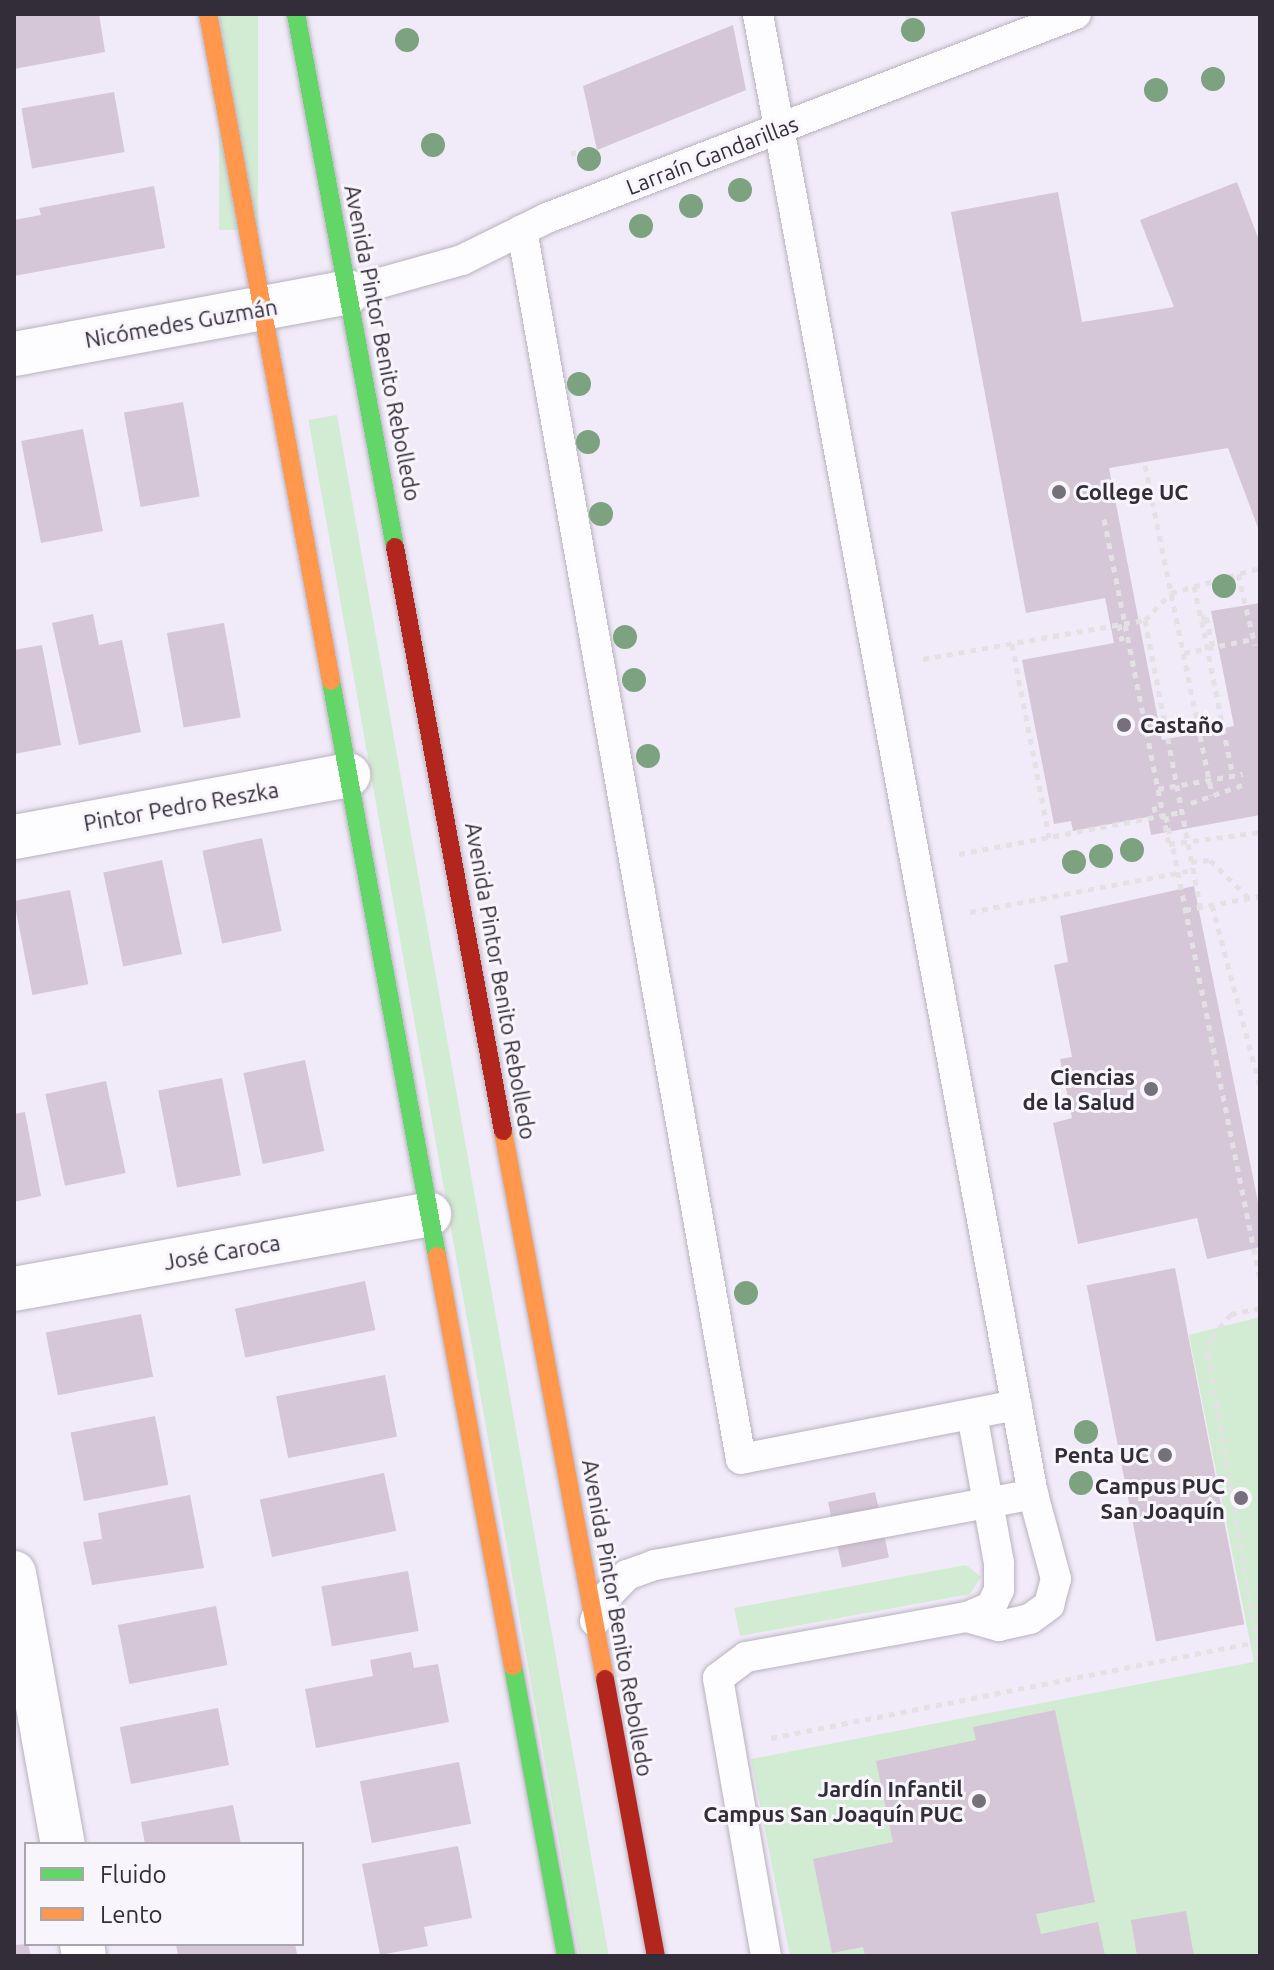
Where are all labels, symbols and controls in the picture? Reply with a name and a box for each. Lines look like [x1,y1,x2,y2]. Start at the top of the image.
street label: Larraín Gandarillas [622,110,802,200]
street label: Avenida Pintor Benito Rebolledo [339,183,427,503]
street label: Nicómedes Guzmán [83,293,279,353]
place label: College UC [1075,479,1188,505]
marker: College UC [1050,483,1068,501]
place label: Castaño [1140,712,1224,738]
marker: Castaño [1115,716,1133,734]
street label: Pintor Pedro Reszka [81,776,281,836]
street label: Avenida Pintor Benito Rebolledo [460,820,542,1142]
place label: Ciencias de la Salud [1022,1063,1135,1114]
marker: Ciencias de la Salud [1142,1080,1160,1098]
street label: José Caroca [162,1229,282,1275]
place label: Penta UC [1054,1442,1149,1468]
marker: Penta UC [1156,1446,1174,1464]
street label: Avenida Pintor Benito Rebolledo [577,1457,659,1779]
place label: Campus PUC San Joaquín [1095,1472,1225,1524]
marker: Campus PUC San Joaquín [1232,1489,1250,1507]
place label: Jardín Infantil Campus San Joaquín PUC [703,1775,963,1826]
marker: Jardín Infantil Campus San Joaquín PUC [970,1792,988,1810]
legend [24,1842,304,1946]
text: Fluido [100,1861,167,1888]
text: Lento [100,1901,163,1928]

